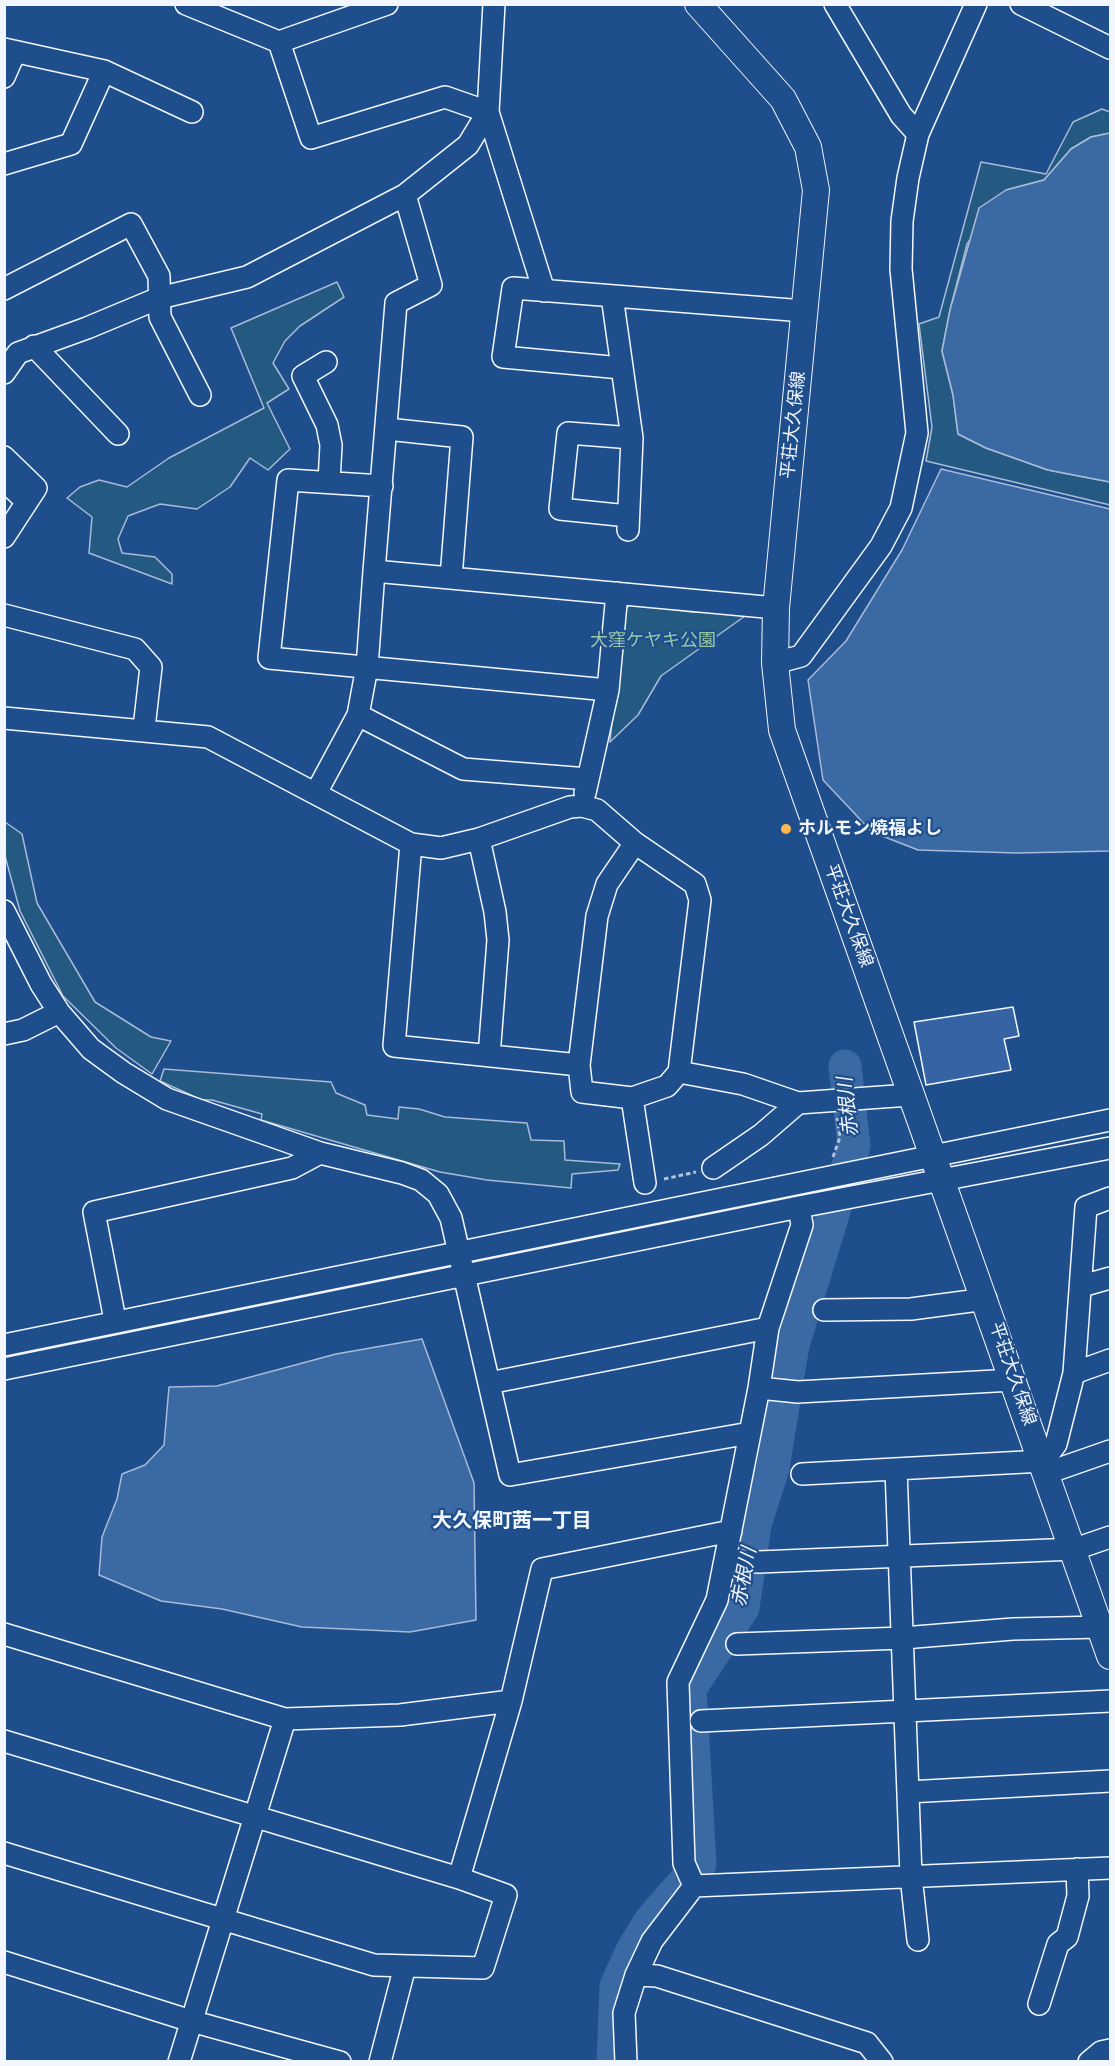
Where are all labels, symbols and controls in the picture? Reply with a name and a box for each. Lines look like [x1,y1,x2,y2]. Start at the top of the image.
street label: 平荘大久保線 [778,370,810,480]
park label: 大窪ケヤキ公園 [590,630,716,652]
place label: ホルモン焼福よし [798,818,942,840]
marker: ホルモン焼福よし [779,822,793,836]
street label: 平荘大久保線 [819,862,877,970]
water label: 赤根川 [834,1076,864,1138]
street label: 平荘大久保線 [984,1319,1040,1429]
district label: 大久保町茜一丁目 [432,1510,592,1534]
water label: 赤根川 [727,1545,763,1609]

